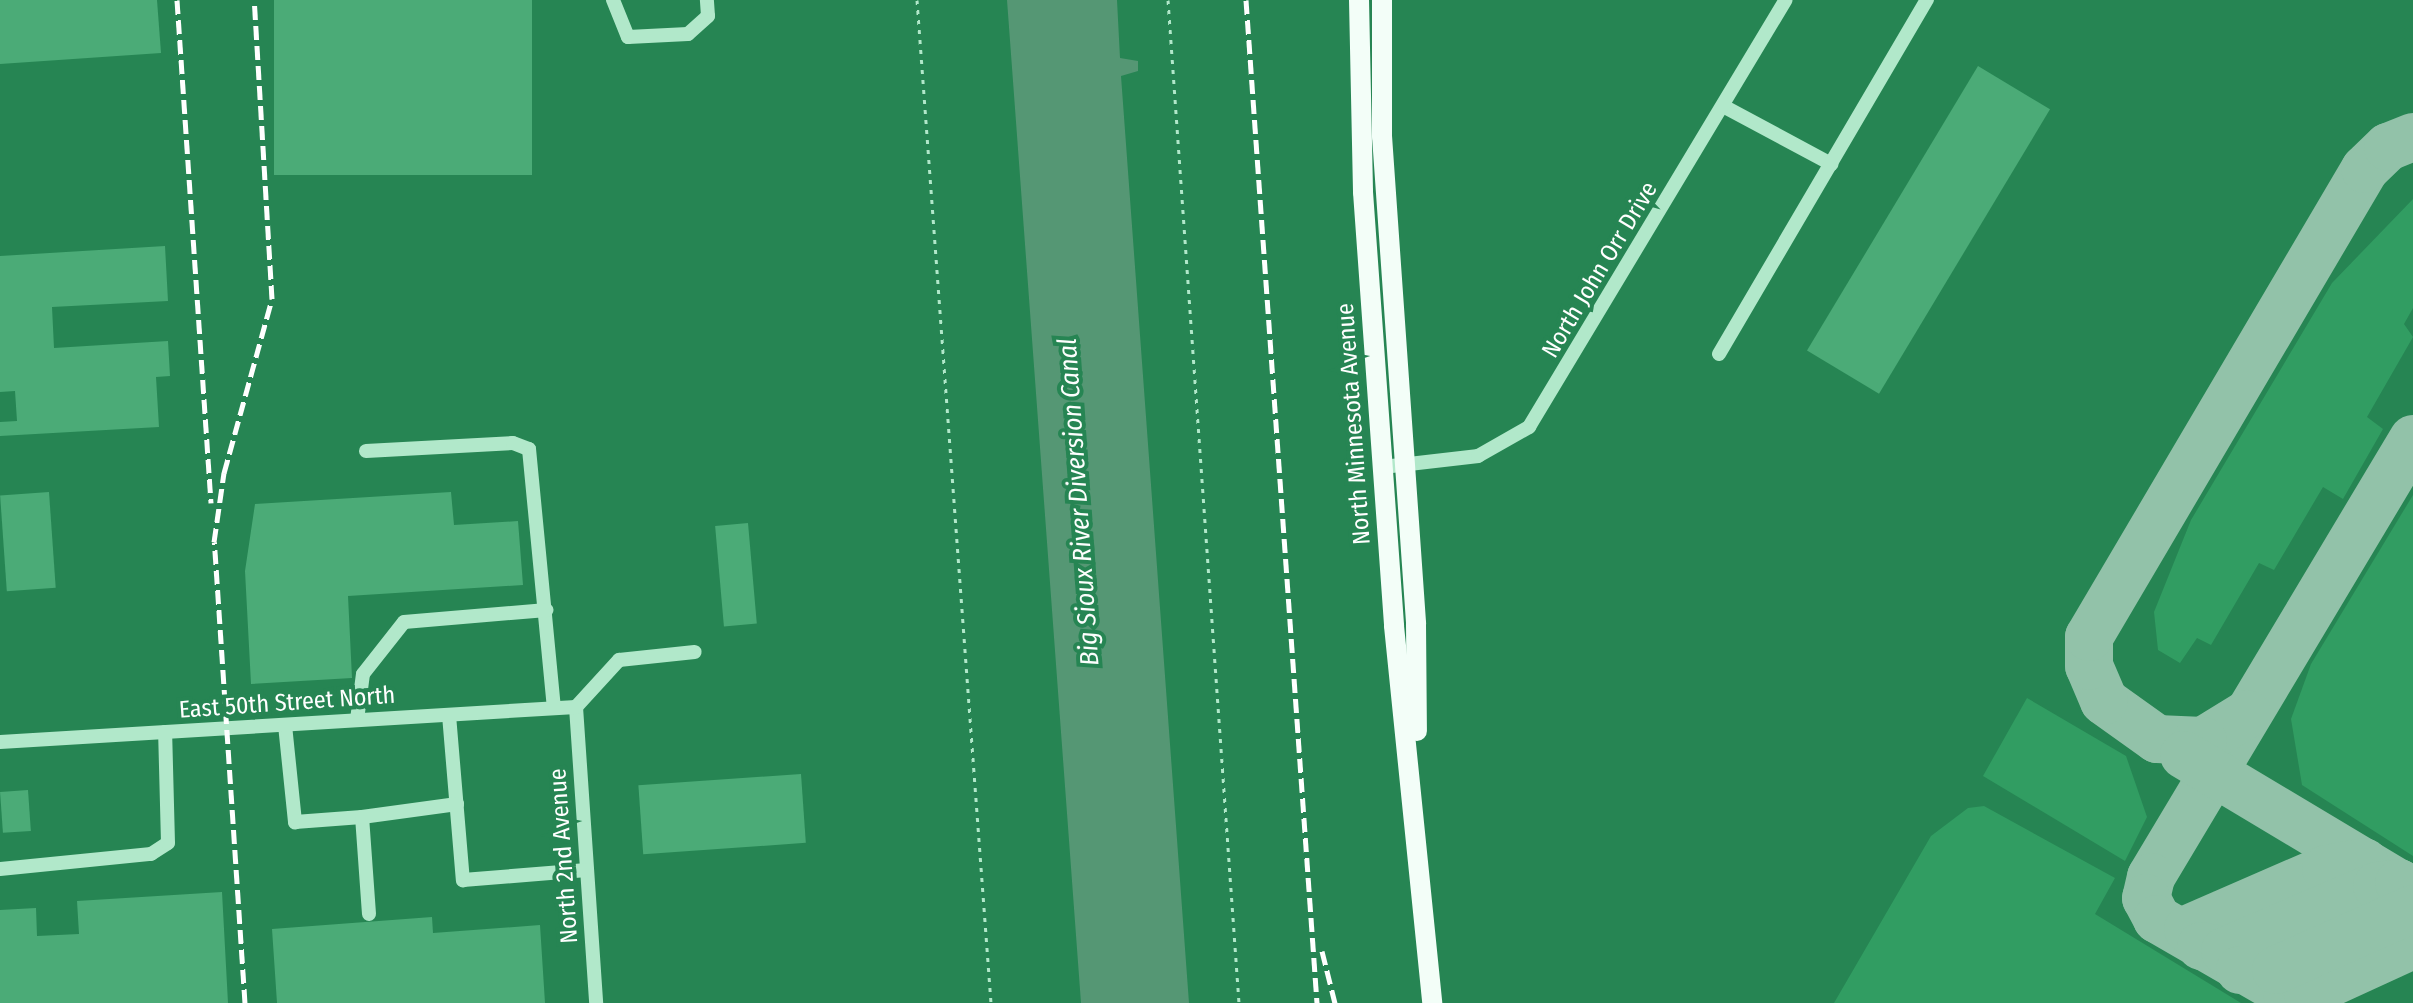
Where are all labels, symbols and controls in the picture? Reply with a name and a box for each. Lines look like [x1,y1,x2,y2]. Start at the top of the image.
street label: North John Orr Drive [1536,177,1664,363]
street label: North Minnesota Avenue [1331,302,1377,546]
water label: Big Sioux River Diversion Canal [1052,337,1106,667]
street label: East 50th Street North [178,681,396,725]
street label: North 2nd Avenue [544,767,584,945]

